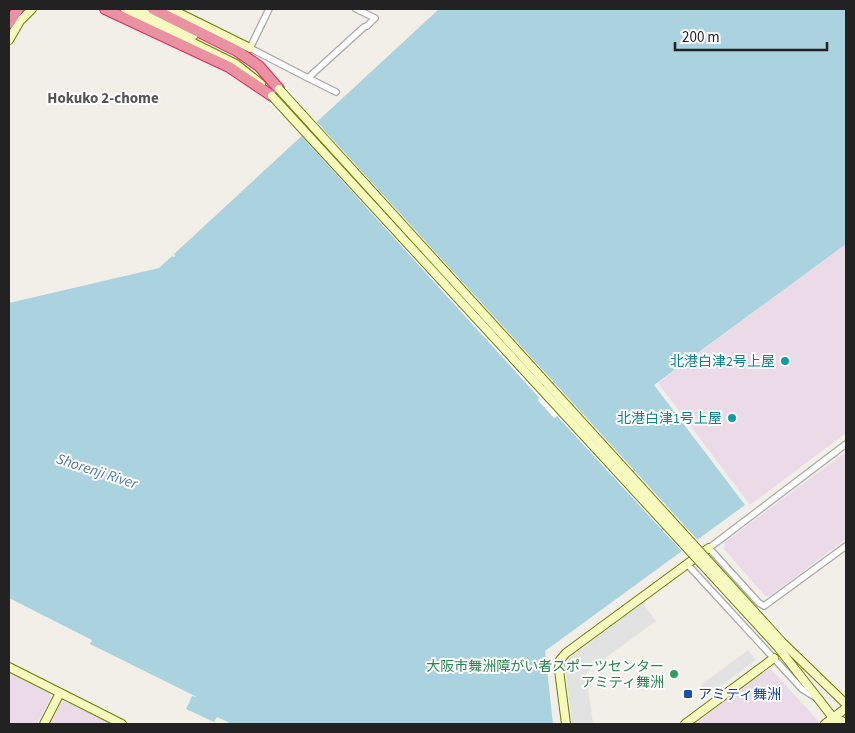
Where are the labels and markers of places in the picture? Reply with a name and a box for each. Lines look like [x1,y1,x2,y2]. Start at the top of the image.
place label: 北港白津2号上屋 [670,352,775,372]
marker: 北港白津2号上屋 [779,355,791,367]
place label: 北港白津1号上屋 [617,409,722,429]
marker: 北港白津1号上屋 [726,412,738,424]
place label: 大阪市舞洲障がい者スポーツセンター アミティ舞洲 [426,657,664,693]
marker: 大阪市舞洲障がい者スポーツセンター アミティ舞洲 [668,668,680,680]
place label: アミティ舞洲 [698,685,781,705]
marker: アミティ舞洲 [682,688,694,700]

